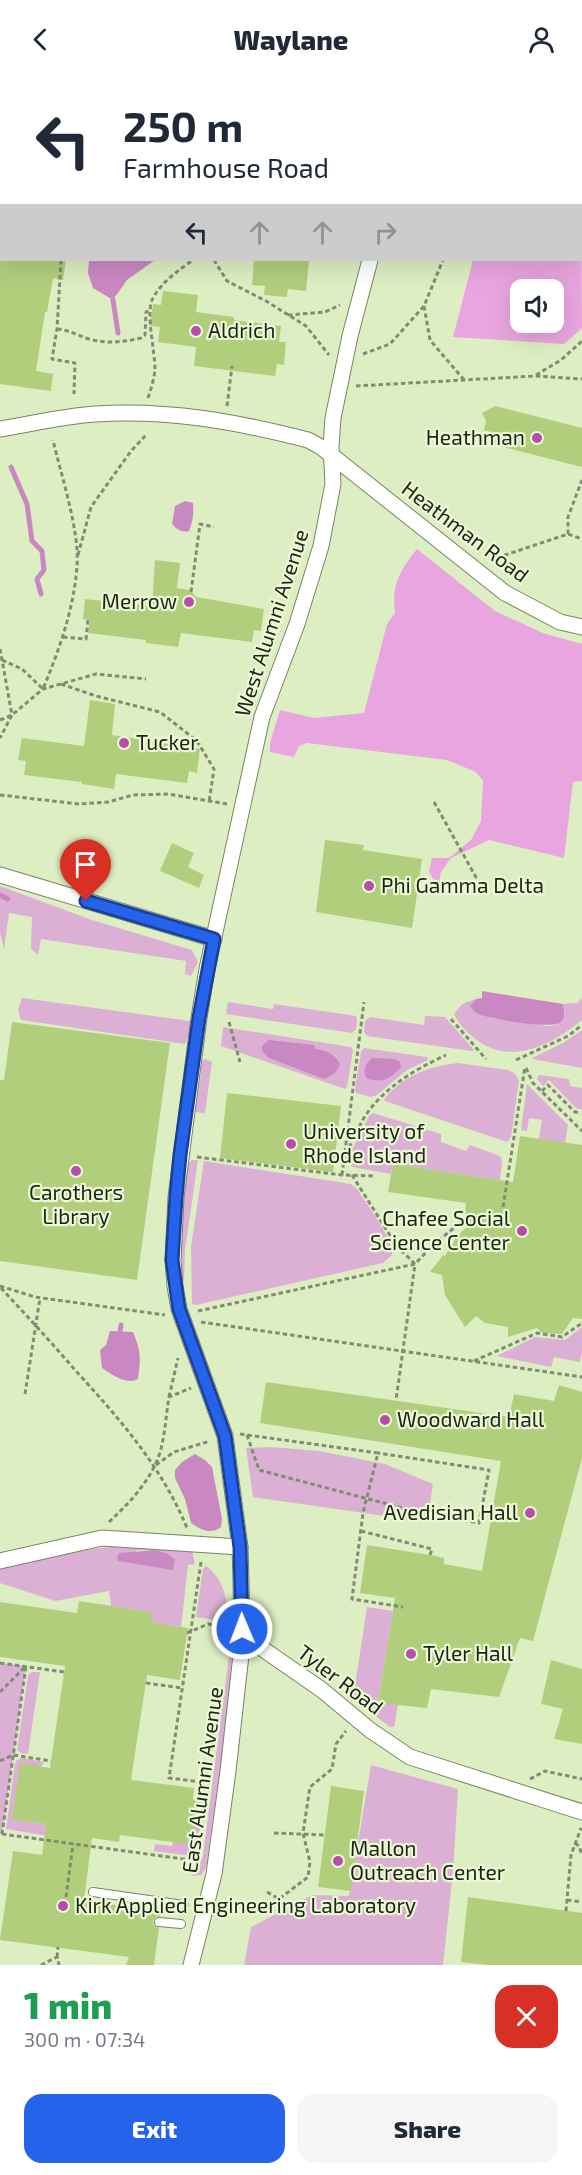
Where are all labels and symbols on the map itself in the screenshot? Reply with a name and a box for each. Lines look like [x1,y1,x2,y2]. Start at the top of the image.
place label: Aldrich [208,317,275,342]
marker: Aldrich [189,324,203,338]
place label: Heathman [426,424,525,449]
marker: Heathman [530,431,544,445]
street label: Heathman Road [398,475,534,587]
street label: West Alumni Avenue [229,526,313,719]
place label: Merrow [102,588,177,613]
marker: Merrow [182,595,196,609]
place label: Tucker [136,729,199,754]
marker: Tucker [117,736,131,750]
pin [60,839,111,901]
place label: Phi Gamma Delta [381,872,544,897]
marker: Phi Gamma Delta [362,879,376,893]
place label: University of Rhode Island [303,1118,426,1167]
marker: University of Rhode Island [284,1137,298,1151]
marker: Carothers Library [69,1164,83,1178]
place label: Carothers Library [29,1179,123,1228]
place label: Chafee Social Science Center [370,1205,511,1254]
marker: Chafee Social Science Center [515,1224,529,1238]
place label: Woodward Hall [397,1406,545,1431]
marker: Woodward Hall [378,1413,392,1427]
place label: Avedisian Hall [384,1499,519,1524]
marker: Avedisian Hall [523,1506,537,1520]
position arrow [210,1597,274,1661]
street label: Tyler Road [293,1639,388,1719]
place label: Tyler Hall [423,1640,514,1665]
marker: Tyler Hall [404,1647,418,1661]
street label: East Alumni Avenue [176,1685,227,1875]
place label: Mallon Outreach Center [350,1835,506,1884]
marker: Mallon Outreach Center [331,1854,345,1868]
place label: Kirk Applied Engineering Laboratory [75,1892,416,1917]
marker: Kirk Applied Engineering Laboratory [56,1899,70,1913]

